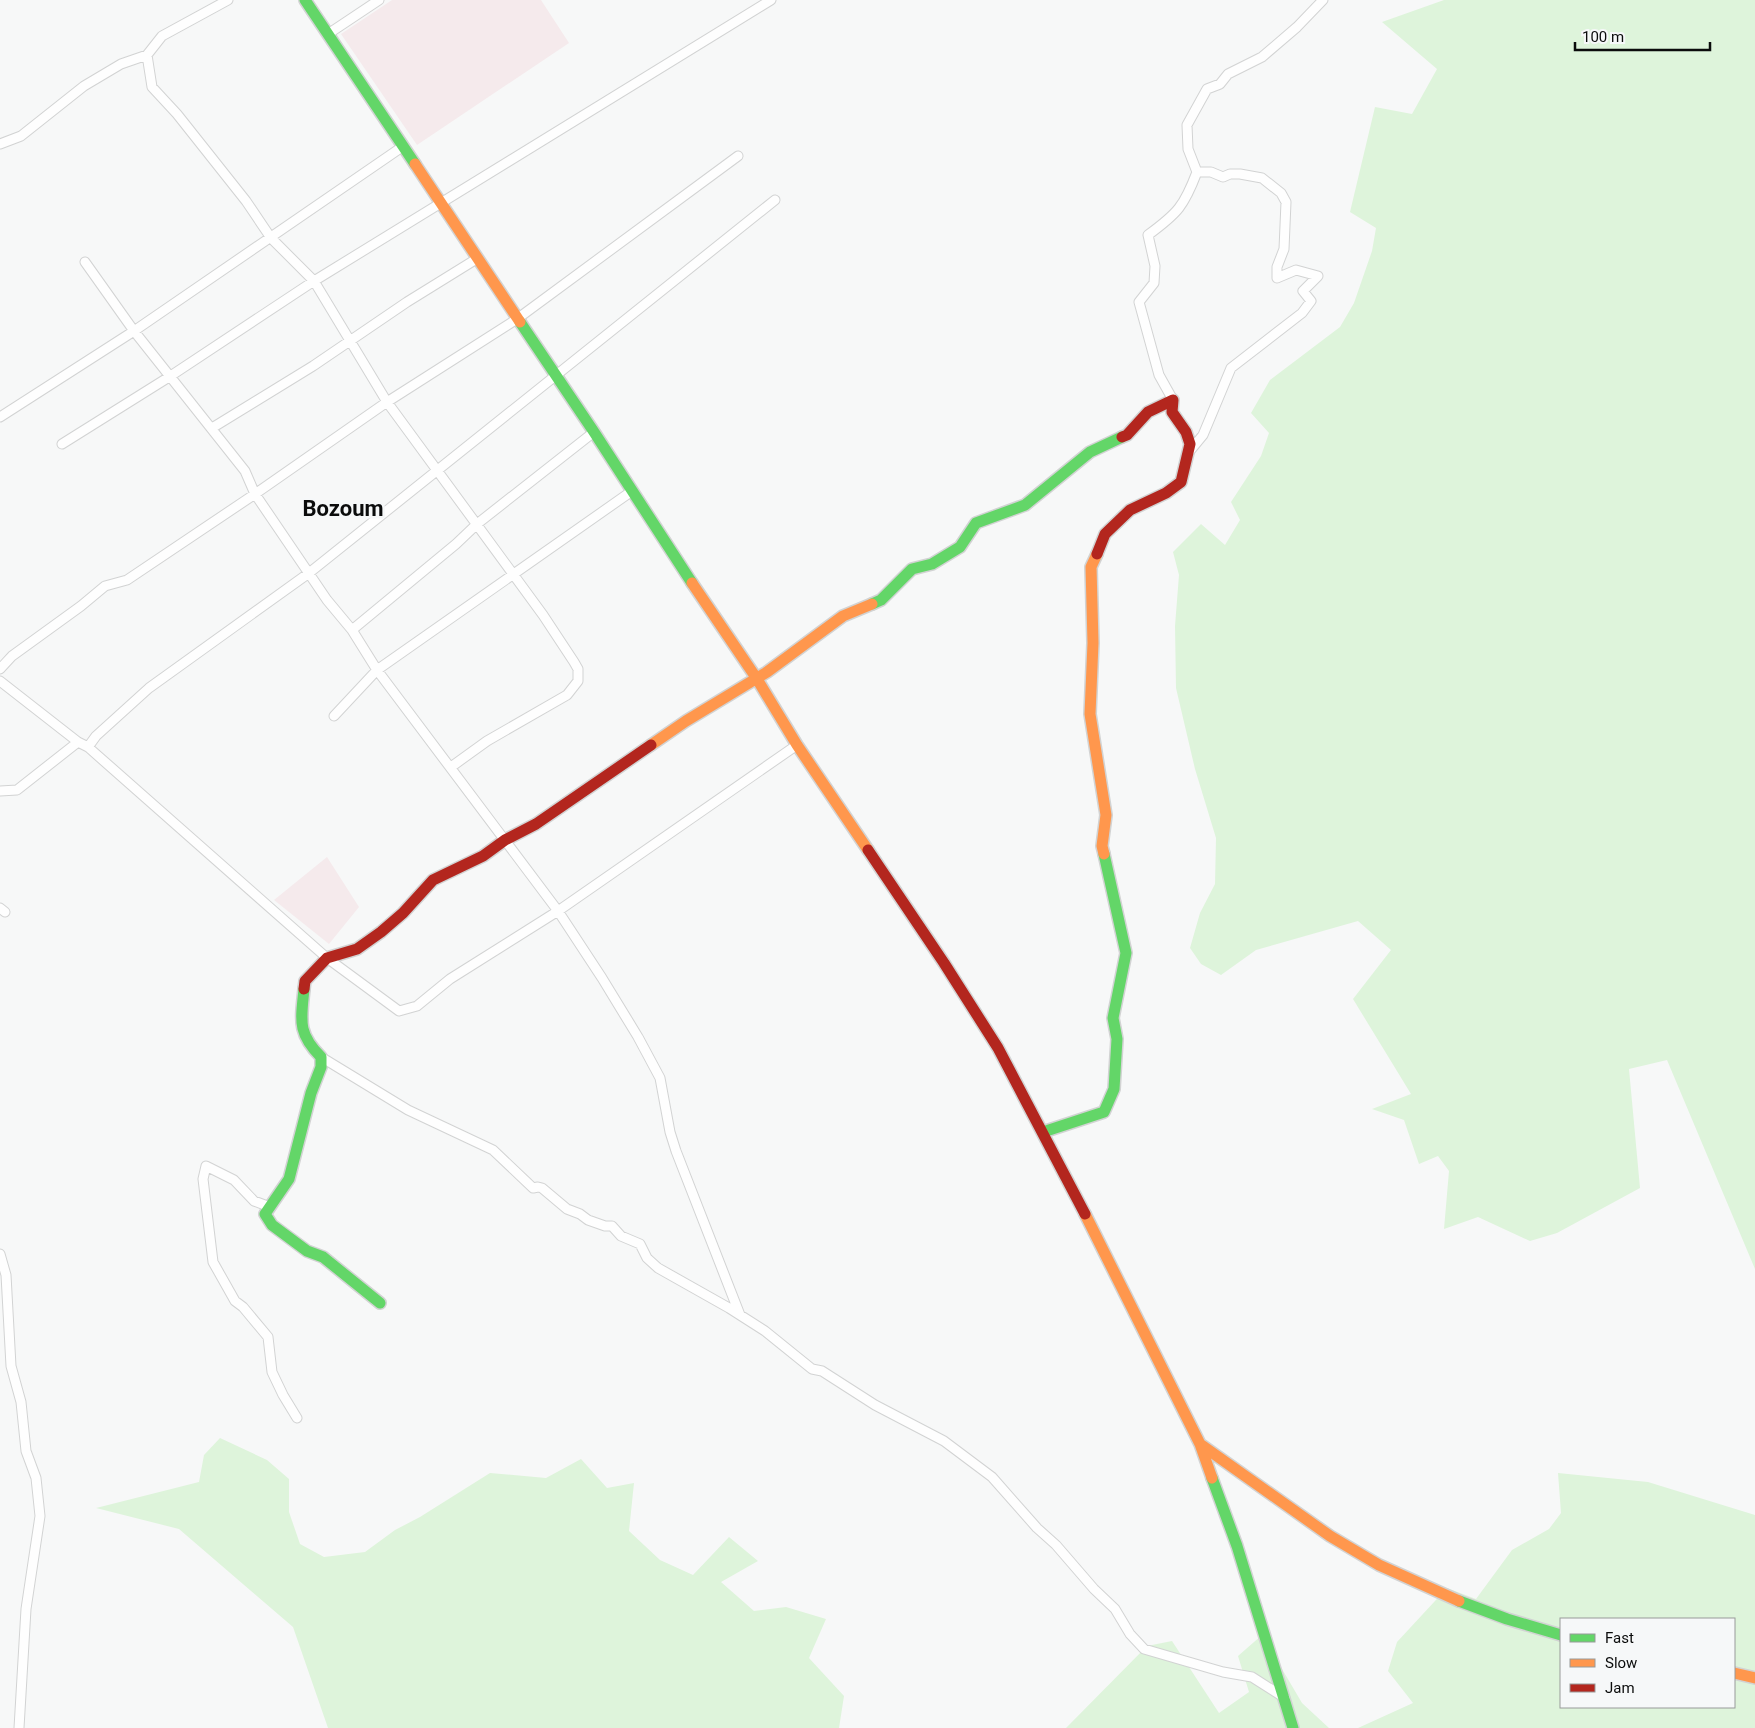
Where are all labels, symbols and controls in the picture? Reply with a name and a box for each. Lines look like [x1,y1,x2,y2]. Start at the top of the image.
scale bar [1575,20,1710,52]
text: 100 m [1582,28,1624,46]
district label: Bozoum [302,496,384,521]
legend [1560,1618,1735,1708]
text: Fast [1605,1629,1634,1647]
text: Slow [1605,1654,1637,1672]
text: Jam [1605,1679,1635,1697]

